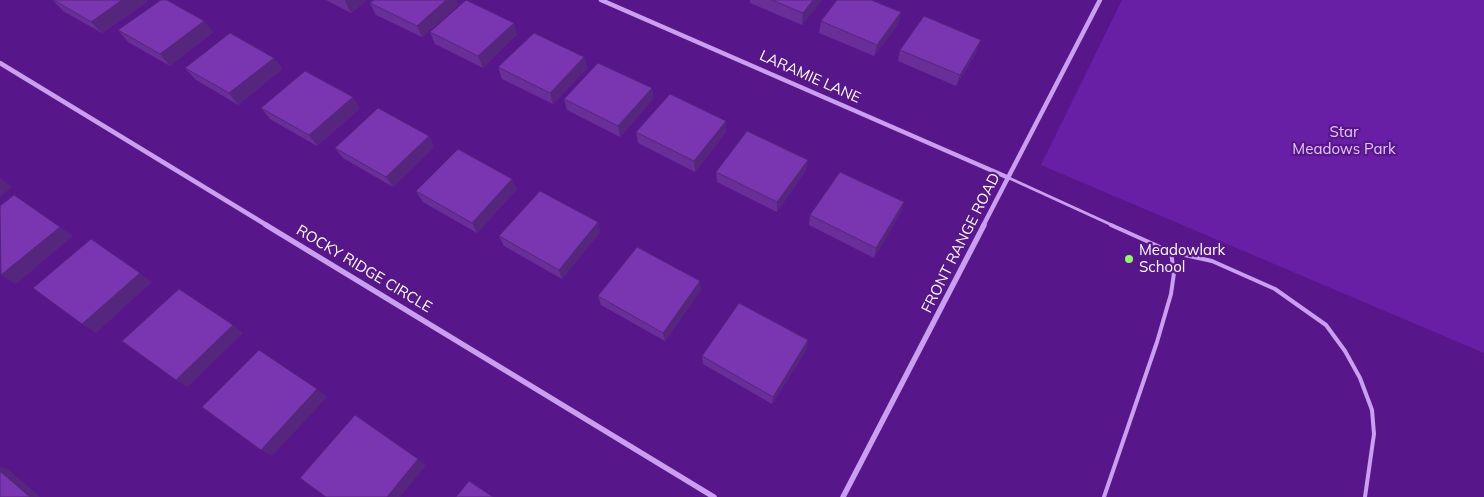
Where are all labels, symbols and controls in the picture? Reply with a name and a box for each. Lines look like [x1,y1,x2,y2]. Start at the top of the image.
street label: LARAMIE LANE [757,47,863,107]
park label: Star Meadows Park [1292,123,1396,158]
street label: FRONT RANGE ROAD [918,170,1004,316]
street label: ROCKY RIDGE CIRCLE [293,221,435,317]
place label: Meadowlark School [1139,241,1225,276]
marker: Meadowlark School [1123,253,1135,265]

